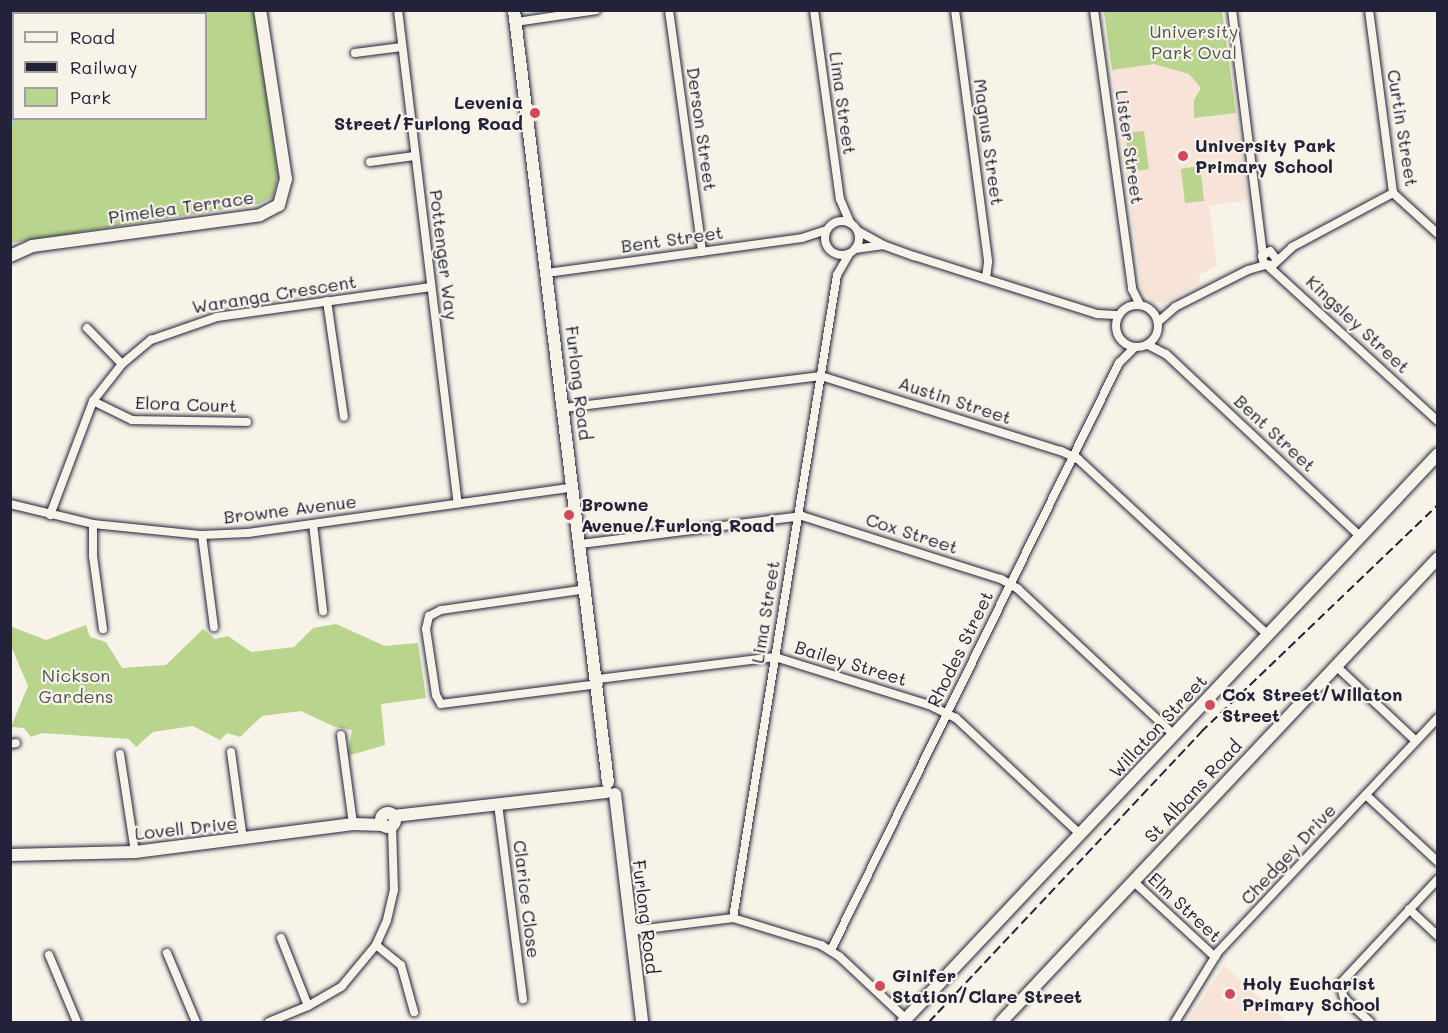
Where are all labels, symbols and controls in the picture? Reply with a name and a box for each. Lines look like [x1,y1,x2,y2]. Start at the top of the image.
legend [12,12,207,120]
park label: University Park Oval [1150,21,1238,63]
text: Road [70,25,115,49]
street label: Lima Street [825,50,861,156]
text: Railway [70,55,137,79]
street label: Derson Street [683,66,721,192]
street label: Curtin Street [1383,68,1423,188]
street label: Magnus Street [969,77,1009,207]
text: Park [70,85,111,109]
street label: Lister Street [1111,89,1149,205]
place label: Levenia Street/Furlong Road [334,92,523,134]
marker: Levenia Street/Furlong Road [528,106,542,120]
place label: University Park Primary School [1195,135,1336,178]
marker: University Park Primary School [1176,149,1190,163]
street label: Pimelea Terrace [107,186,255,228]
street label: Pottenger Way [425,188,463,322]
street label: Bent Street [619,221,725,257]
street label: Waranga Crescent [190,270,358,318]
street label: Kingsley Street [1302,271,1414,377]
street label: Furlong Road [561,325,597,441]
street label: Austin Street [896,372,1014,428]
street label: Bent Street [1230,390,1320,476]
street label: Elora Court [135,391,237,417]
street label: Browne Avenue [222,490,358,528]
place label: Browne Avenue/Furlong Road [581,494,774,536]
marker: Browne Avenue/Furlong Road [562,508,576,522]
street label: Cox Street [863,508,961,558]
street label: Lima Street [746,559,784,665]
street label: Rhodes Street [923,587,997,711]
street label: Bailey Street [792,636,910,690]
park label: Nickson Gardens [39,665,113,708]
street label: Willaton Street [1105,670,1211,782]
place label: Cox Street/Willaton Street [1222,684,1402,726]
marker: Cox Street/Willaton Street [1203,698,1217,712]
street label: St Albans Road [1140,735,1246,847]
street label: Chedgey Drive [1236,799,1340,909]
street label: Lovell Drive [134,812,238,844]
street label: Clarice Close [509,839,545,959]
street label: Furlong Road [628,859,664,975]
street label: Elm Street [1144,868,1226,946]
place label: Ginifer Station/Clare Street [892,965,1082,1008]
place label: Holy Eucharist Primary School [1242,973,1380,1016]
marker: Ginifer Station/Clare Street [873,979,887,993]
marker: Holy Eucharist Primary School [1223,987,1237,1001]

